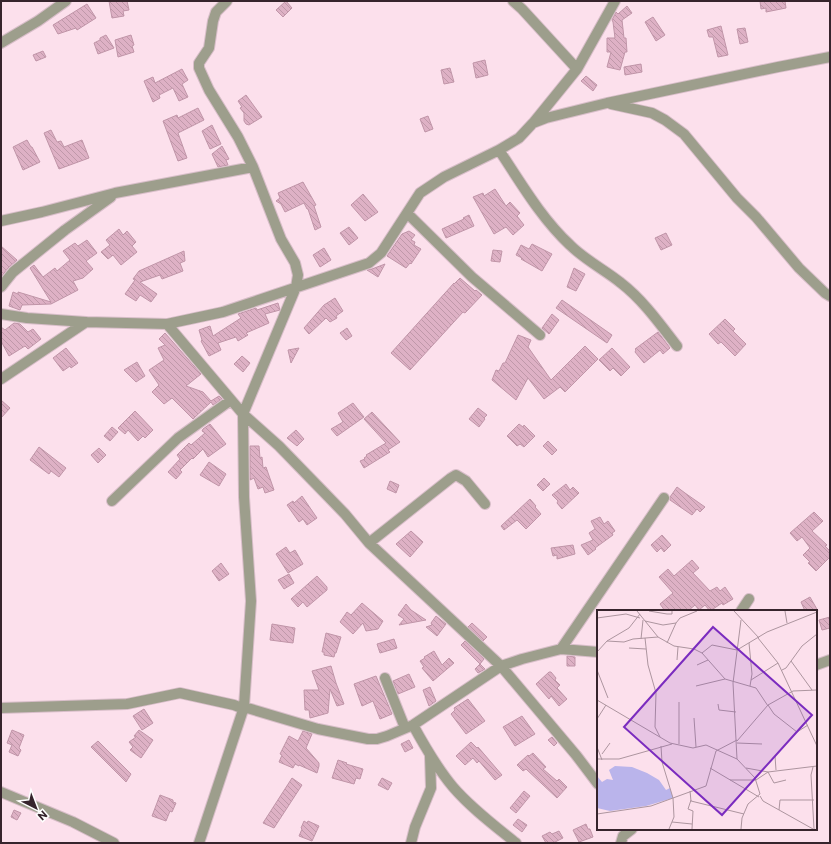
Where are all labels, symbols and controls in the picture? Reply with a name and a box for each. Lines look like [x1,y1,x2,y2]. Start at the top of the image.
inset map [597,610,817,830]
north arrow [16,788,56,828]
text: N [36,808,50,823]

